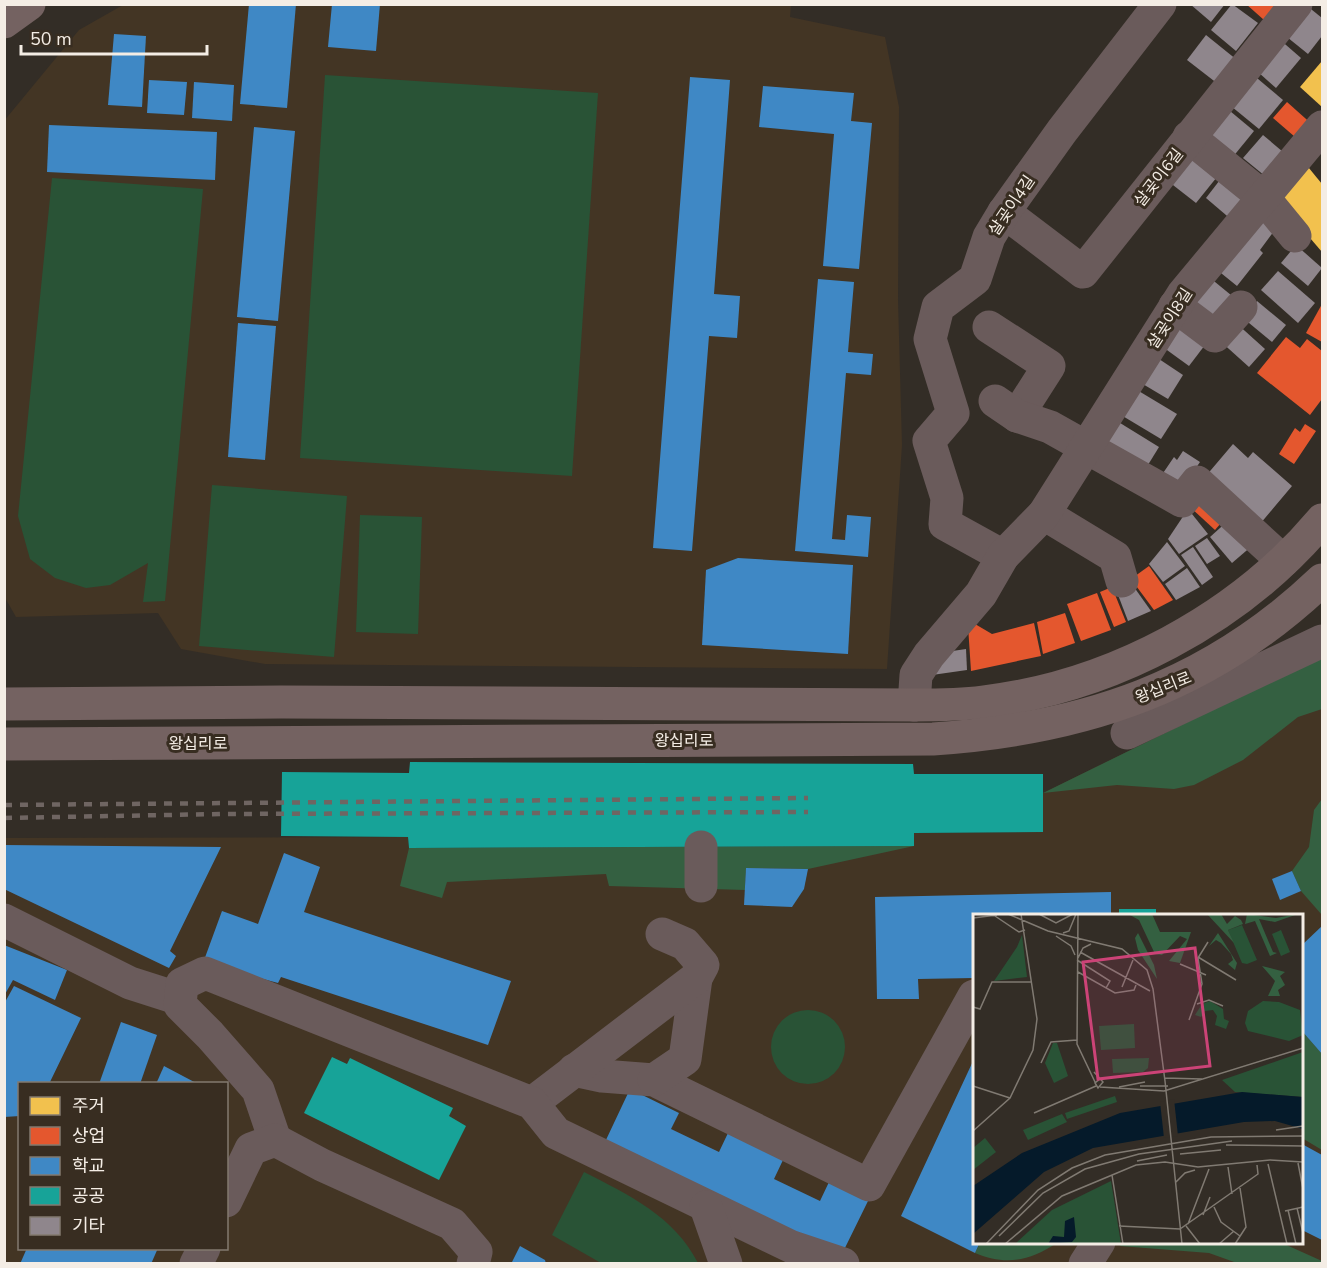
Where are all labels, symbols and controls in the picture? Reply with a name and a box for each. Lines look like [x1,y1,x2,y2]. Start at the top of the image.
scale bar [21,18,207,56]
text: 50 m [30,27,72,51]
street label: 살곶이6길 [1129,144,1189,211]
street label: 살곶이4길 [984,171,1040,240]
street label: 살곶이8길 [1142,284,1198,353]
street label: 왕십리로 [1132,667,1195,709]
street label: 왕십리로 [655,730,714,752]
street label: 왕십리로 [169,733,228,755]
inset map [973,914,1303,1244]
legend [18,1082,228,1250]
text: 주거 [72,1094,105,1118]
text: 상업 [72,1124,105,1148]
text: 학교 [72,1154,105,1178]
text: 공공 [72,1184,105,1208]
text: 기타 [72,1214,106,1238]

